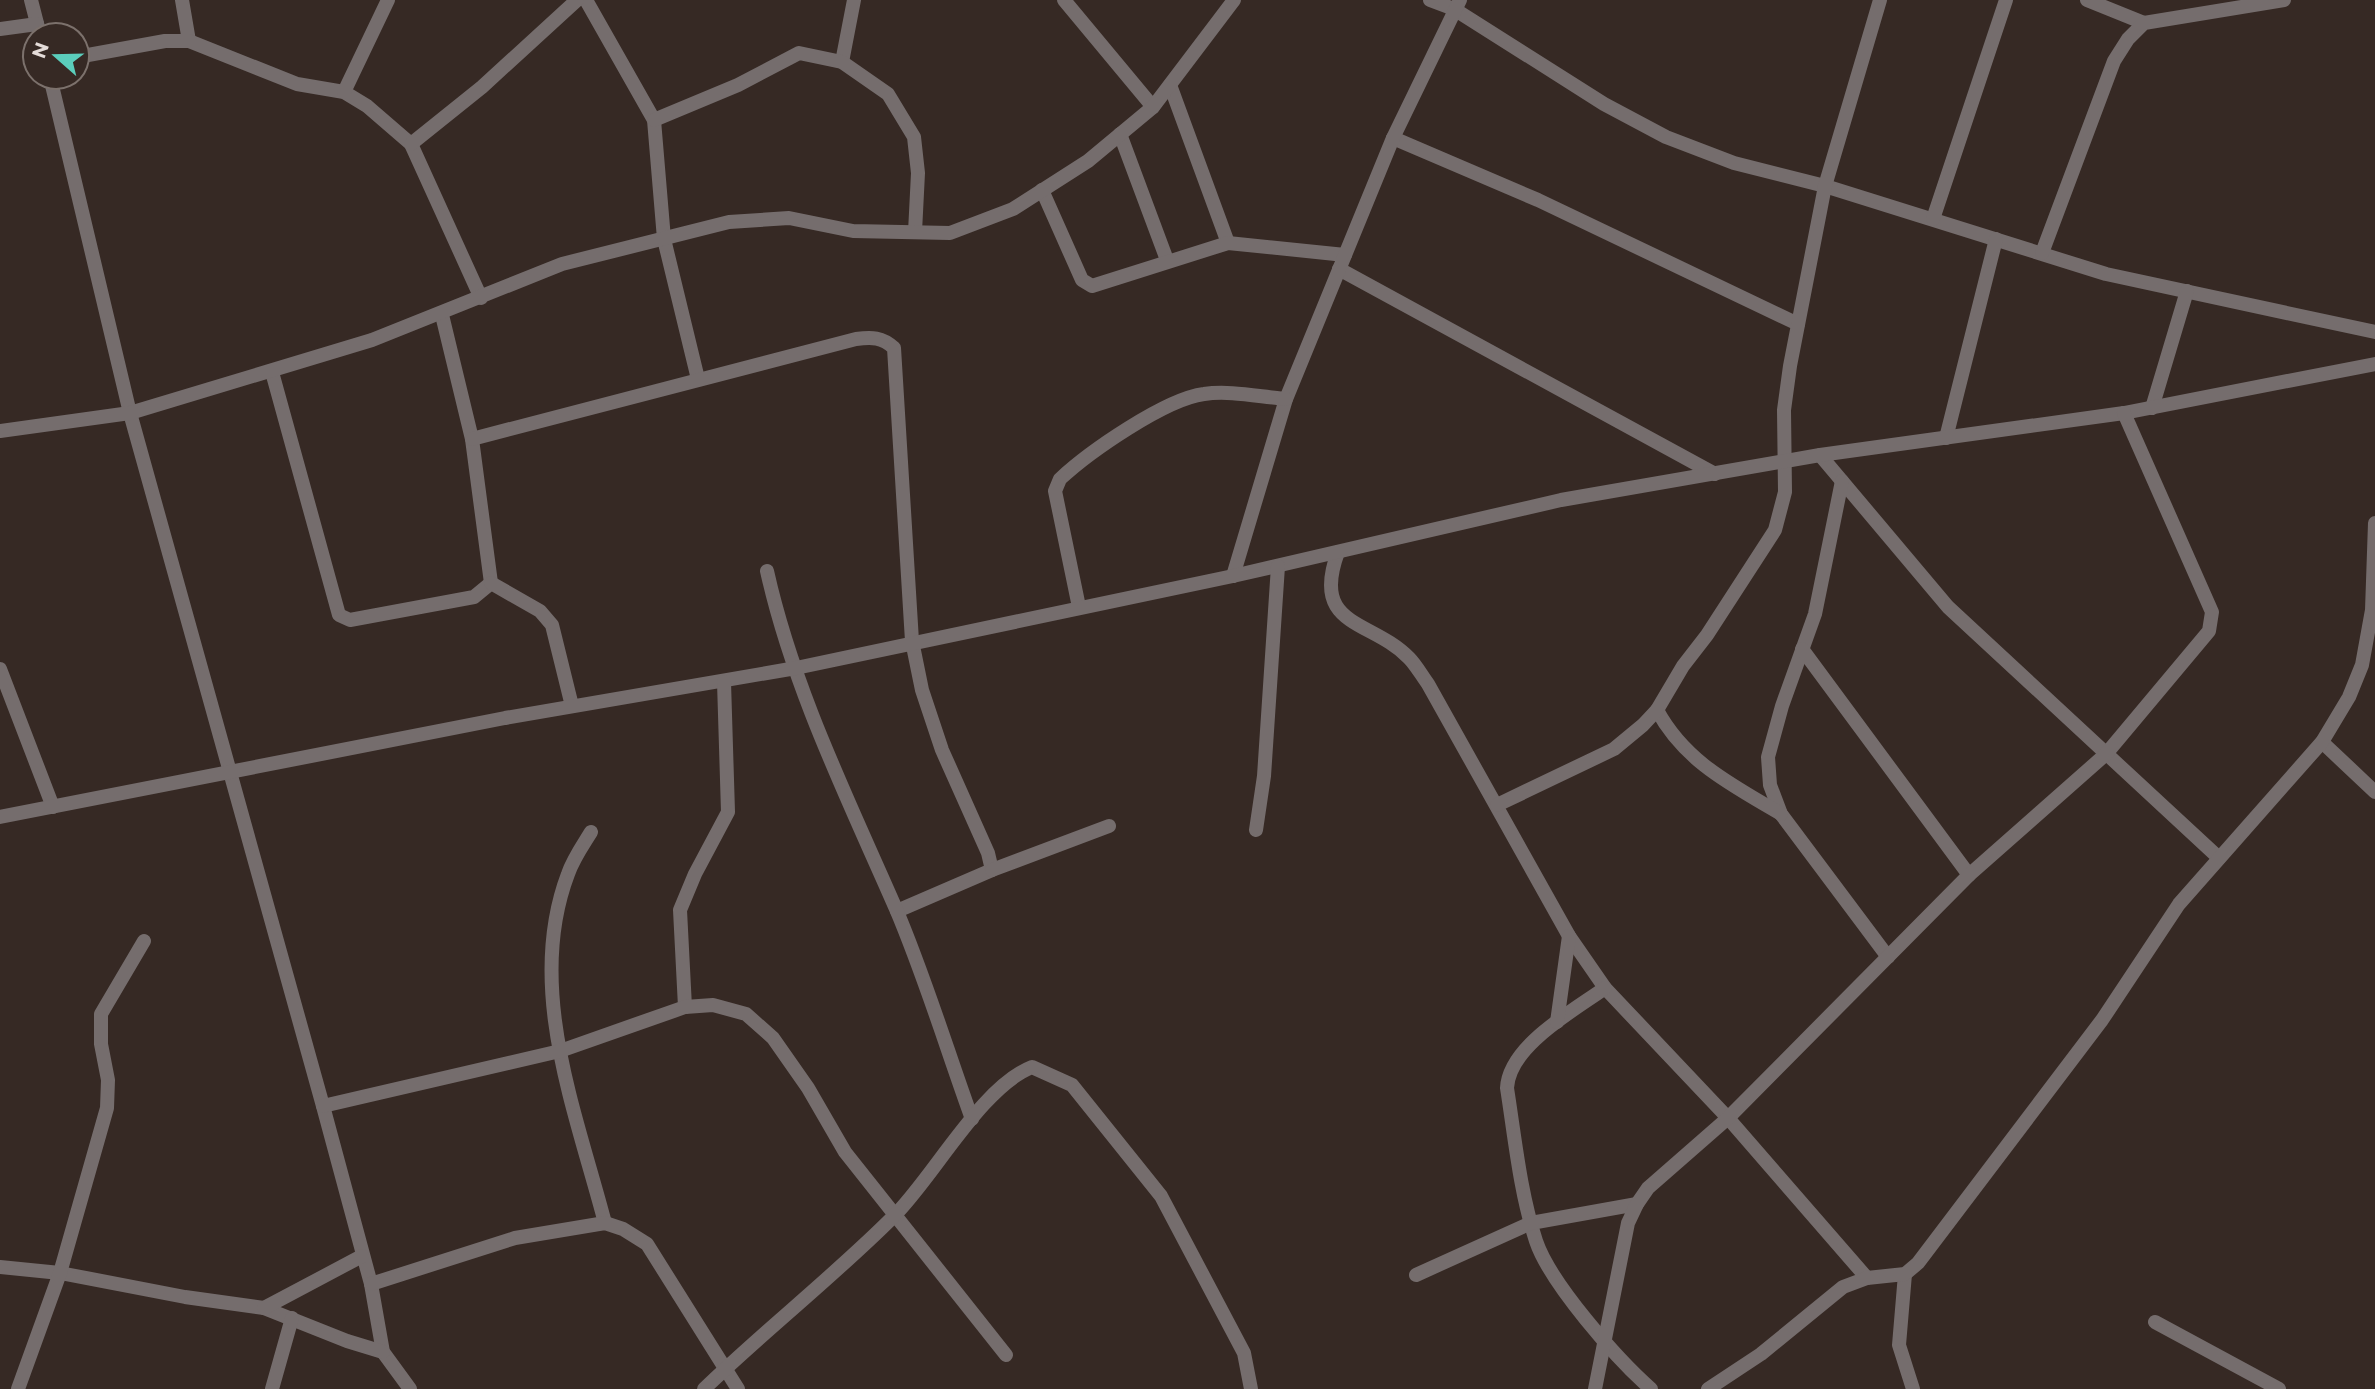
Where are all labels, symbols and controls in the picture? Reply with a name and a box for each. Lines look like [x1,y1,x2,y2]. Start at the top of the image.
north arrow [21,21,91,91]
text: N [27,39,54,62]

